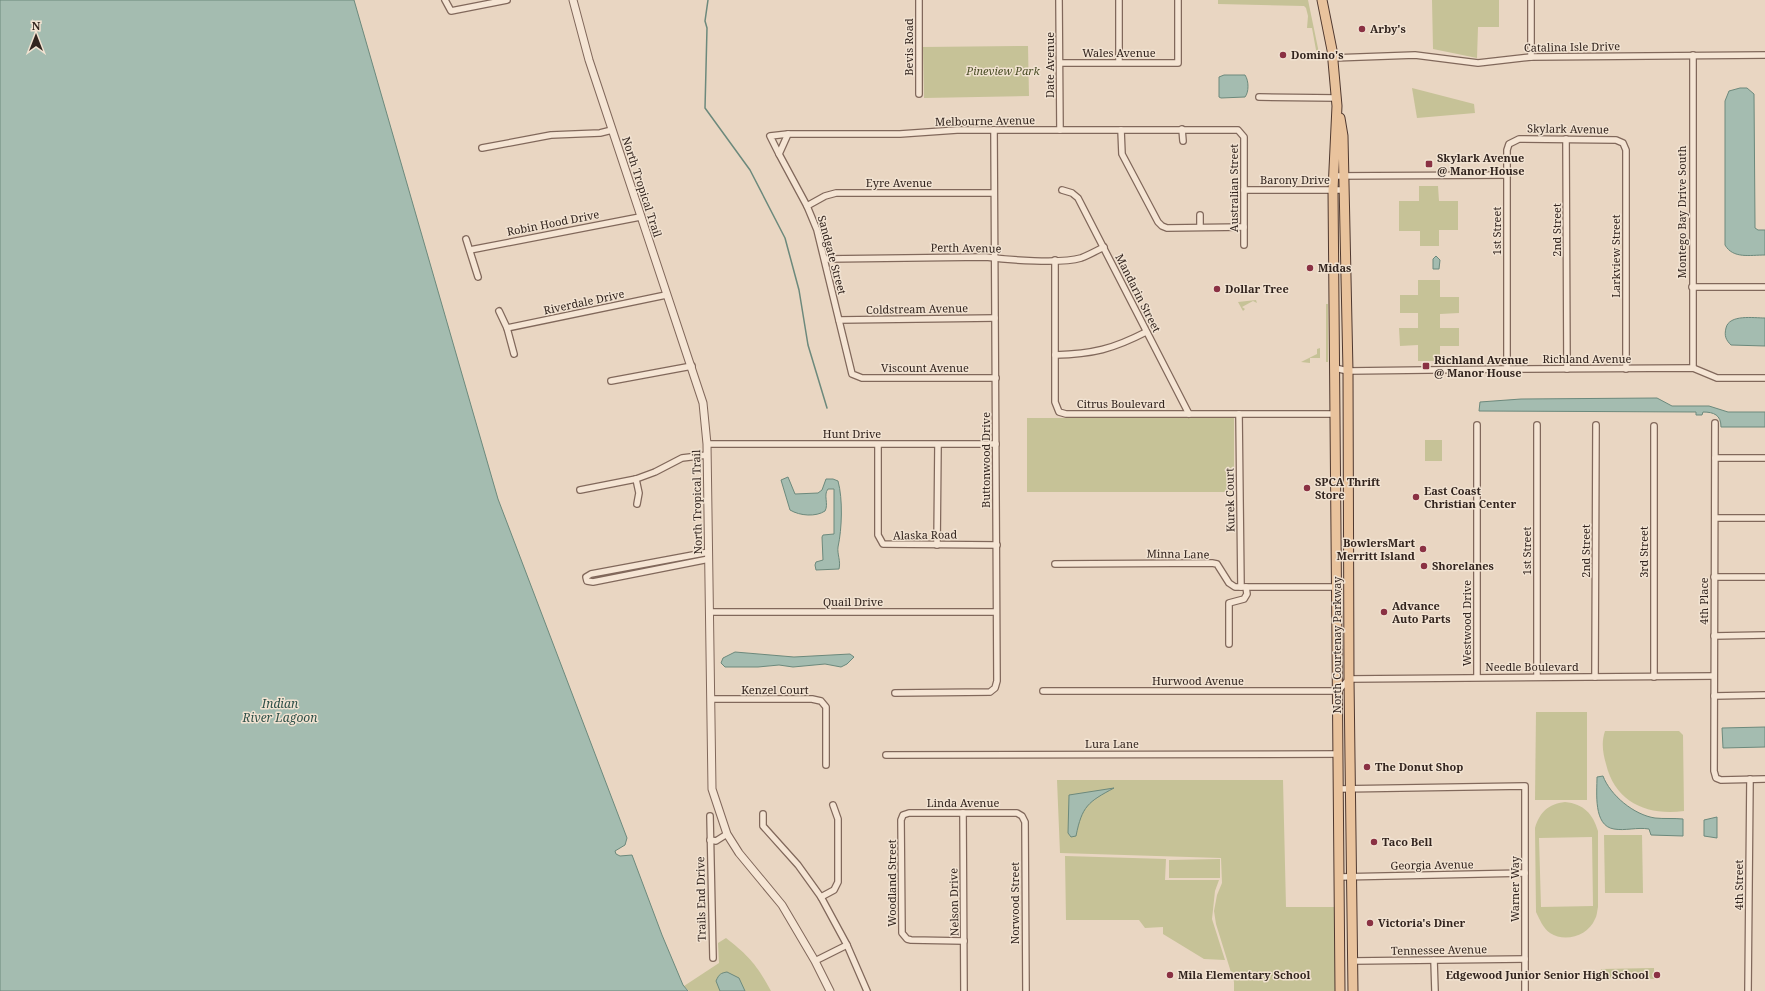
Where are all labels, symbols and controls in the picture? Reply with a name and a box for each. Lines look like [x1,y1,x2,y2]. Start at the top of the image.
north arrow [16,16,56,56]
text: N [32,18,41,33]
street label: Bevis Road [901,18,916,76]
place label: Arby's [1370,21,1406,36]
marker: Arby's [1357,24,1367,34]
street label: Date Avenue [1042,32,1057,98]
street label: Catalina Isle Drive [1524,38,1620,55]
street label: Wales Avenue [1082,45,1156,60]
place label: Domino's [1291,47,1343,62]
marker: Domino's [1278,50,1288,60]
park label: Pineview Park [965,63,1040,78]
street label: Melbourne Avenue [935,112,1035,129]
street label: Skylark Avenue [1527,120,1609,137]
street label: North Tropical Trail [619,135,666,240]
street label: Australian Street [1226,144,1241,232]
street label: Montego Bay Drive South [1674,146,1689,278]
place label: Skylark Avenue @ Manor House [1437,150,1524,178]
marker: Skylark Avenue @ Manor House [1424,159,1434,169]
street label: Barony Drive [1260,172,1330,187]
street label: Eyre Avenue [866,175,932,190]
street label: 2nd Street [1549,203,1564,257]
street label: Robin Hood Drive [505,206,600,239]
street label: 1st Street [1489,207,1504,255]
street label: Sandgate Street [815,214,850,296]
street label: Larkview Street [1608,214,1623,298]
street label: Perth Avenue [931,239,1002,256]
street label: Mandarin Street [1112,251,1165,335]
place label: Midas [1318,260,1351,275]
marker: Midas [1305,263,1315,273]
place label: Dollar Tree [1225,281,1289,296]
marker: Dollar Tree [1212,284,1222,294]
street label: Riverdale Drive [542,286,626,317]
street label: Coldstream Avenue [866,300,968,317]
street label: Richland Avenue [1543,351,1631,366]
place label: Richland Avenue @ Manor House [1434,352,1528,380]
street label: Viscount Avenue [881,360,969,375]
marker: Richland Avenue @ Manor House [1421,361,1431,371]
street label: Citrus Boulevard [1077,396,1165,411]
street label: Buttonwood Drive [978,412,993,508]
street label: Hunt Drive [823,426,881,441]
street label: North Tropical Trail [688,449,705,555]
street label: Kurek Court [1221,468,1238,532]
place label: SPCA Thrift Store [1315,474,1381,502]
marker: SPCA Thrift Store [1302,483,1312,493]
place label: East Coast Christian Center [1424,483,1516,511]
marker: East Coast Christian Center [1411,492,1421,502]
street label: 2nd Street [1578,524,1593,578]
street label: Alaska Road [893,526,958,543]
street label: 3rd Street [1636,526,1651,578]
street label: 1st Street [1519,527,1534,575]
place label: BowlersMart Merritt Island [1336,535,1416,563]
marker: BowlersMart Merritt Island [1418,544,1428,554]
street label: Minna Lane [1146,545,1210,562]
place label: Shorelanes [1432,558,1494,573]
marker: Shorelanes [1419,561,1429,571]
street label: North Courtenay Parkway [1329,576,1344,713]
street label: 4th Place [1696,577,1711,625]
street label: Westwood Drive [1459,580,1474,666]
street label: Quail Drive [823,594,883,609]
place label: Advance Auto Parts [1392,598,1451,626]
marker: Advance Auto Parts [1379,607,1389,617]
street label: Needle Boulevard [1485,659,1579,674]
street label: Hurwood Avenue [1152,673,1244,688]
street label: Kenzel Court [741,682,809,697]
water label: Indian River Lagoon [242,695,317,726]
street label: Lura Lane [1085,736,1139,751]
place label: The Donut Shop [1375,759,1463,774]
marker: The Donut Shop [1362,762,1372,772]
street label: Linda Avenue [927,795,999,810]
place label: Taco Bell [1382,834,1432,849]
marker: Taco Bell [1369,837,1379,847]
street label: Woodland Street [884,839,899,927]
street label: Warner Way [1507,855,1522,922]
street label: Trails End Drive [692,856,709,942]
street label: Georgia Avenue [1390,856,1474,873]
street label: 4th Street [1731,860,1746,910]
street label: Norwood Street [1007,862,1022,944]
street label: Nelson Drive [945,868,962,936]
place label: Victoria's Diner [1378,915,1466,930]
marker: Victoria's Diner [1365,918,1375,928]
street label: Tennessee Avenue [1391,941,1487,958]
place label: Mila Elementary School [1178,967,1311,982]
place label: Edgewood Junior Senior High School [1446,967,1649,982]
marker: Mila Elementary School [1165,970,1175,980]
marker: Edgewood Junior Senior High School [1652,970,1662,980]

